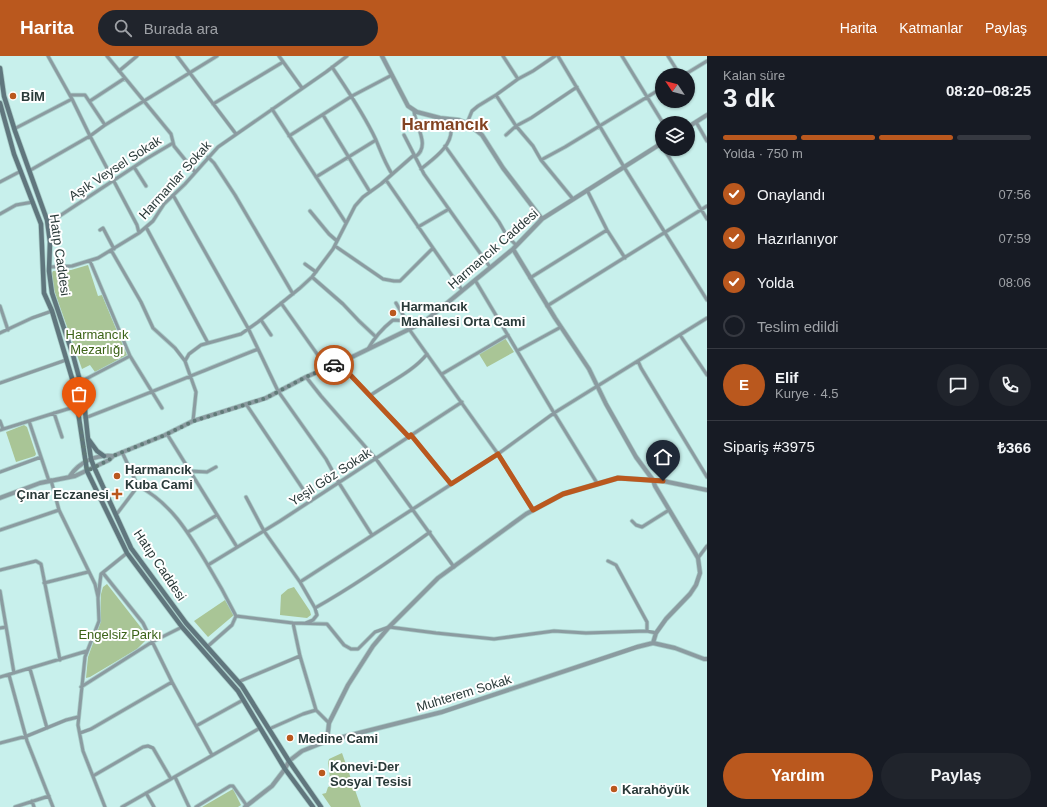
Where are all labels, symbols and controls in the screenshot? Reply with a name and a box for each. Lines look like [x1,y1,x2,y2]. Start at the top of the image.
search box [98,10,378,46]
text: Harita [20,17,74,38]
icon: search [112,17,134,39]
text: Burada ara [144,20,218,37]
text: Harita [840,20,877,36]
text: Katmanlar [899,20,963,36]
text: Paylaş [985,20,1027,36]
north arrow [655,68,695,108]
map controls [655,68,695,156]
text: Kalan süre [723,68,785,83]
text: 08:20–08:25 [946,82,1031,99]
text: 3 dk [723,83,775,113]
place label: BİM [21,89,45,104]
marker: BİM [8,91,18,101]
district label: Harmancık [402,115,489,134]
button: layers [655,116,695,156]
street label: Aşık Veysel Sokak [66,132,164,203]
street label: Harmanlar Sokak [136,137,215,222]
text: Yolda · 750 m [723,146,803,161]
icon: check [723,183,745,205]
text: Onaylandı [757,186,825,203]
text: 07:56 [998,187,1031,202]
street label: Harmancık Caddesi [445,206,541,292]
street label: Hatıp Caddesi [47,213,73,297]
icon: check [723,227,745,249]
text: Hazırlanıyor [757,230,838,247]
text: 07:59 [998,231,1031,246]
icon: check [723,271,745,293]
text: Yolda [757,274,794,291]
text: 08:06 [998,275,1031,290]
place label: Harmancık Mahallesi Orta Cami [401,299,525,329]
marker: Harmancık Mahallesi Orta Cami [388,308,398,318]
text: Teslim edildi [757,318,839,335]
park label: Harmancık Mezarlığı [66,327,129,357]
courier [314,345,354,385]
icon: car [323,354,345,376]
button: chat [937,364,979,406]
button: phone [989,364,1031,406]
text: Elif [775,369,798,386]
text: E [739,376,749,393]
pin [62,377,96,418]
icon: bag [68,383,90,405]
text: Kurye · 4.5 [775,386,839,401]
text: Sipariş #3975 [723,438,815,455]
text: ₺366 [997,439,1031,456]
pin [646,440,680,481]
street label: Yeşil Göz Sokak [286,445,374,509]
icon: home [652,446,674,468]
place label: Harmancık Kuba Cami [125,462,193,492]
marker: Harmancık Kuba Cami [112,471,122,481]
place label: Çınar Eczanesi [17,487,109,502]
marker: Çınar Eczanesi [112,489,122,499]
street label: Hatıp Caddesi [131,527,189,603]
park label: Engelsiz Parkı [78,627,162,642]
street label: Muhterem Sokak [415,671,514,715]
place label: Medine Cami [298,731,378,746]
marker: Medine Cami [285,733,295,743]
button: Yardım [723,753,873,799]
button: Paylaş [881,753,1031,799]
place label: Konevi-Der Sosyal Tesisi [330,759,411,789]
marker: Konevi-Der Sosyal Tesisi [317,768,327,778]
place label: Karahöyük [622,782,690,797]
marker: Karahöyük [609,784,619,794]

